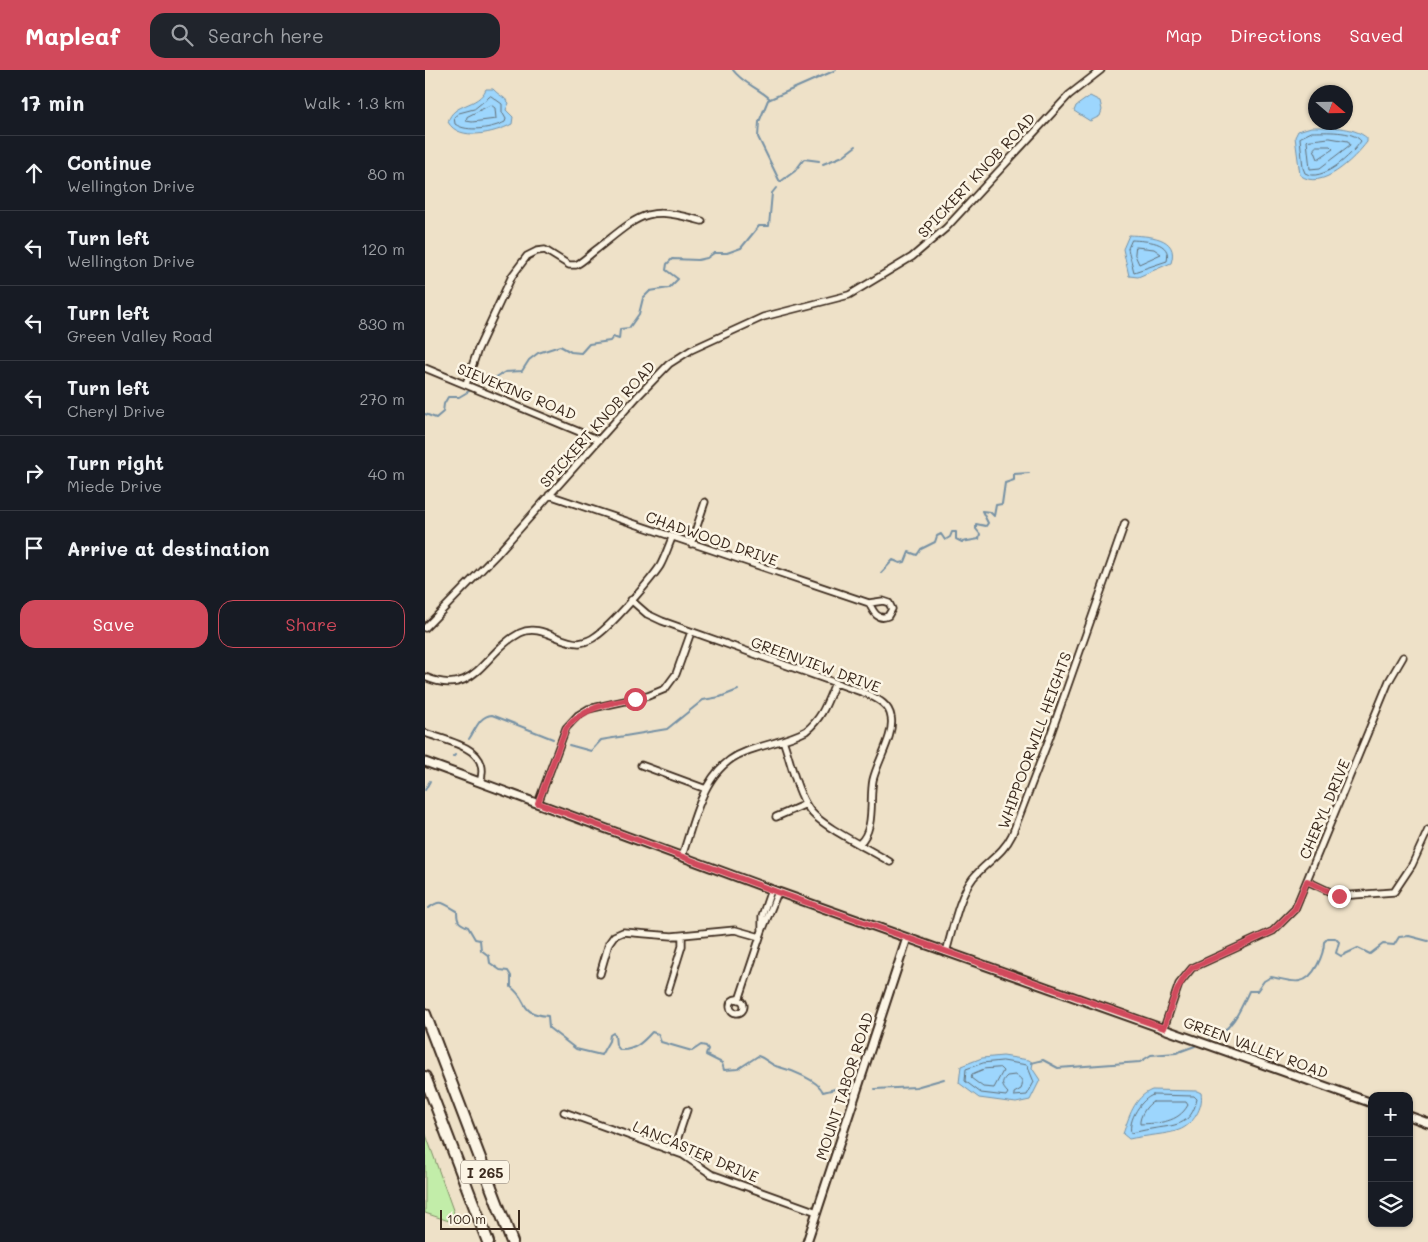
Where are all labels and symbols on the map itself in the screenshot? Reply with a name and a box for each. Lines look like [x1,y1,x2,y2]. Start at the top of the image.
north arrow [1308,85,1353,130]
street label: SPICKERT KNOB ROAD [913,108,1039,242]
street label: SPICKERT KNOB ROAD [535,356,659,492]
street label: SIEVEKING ROAD [455,358,579,424]
street label: CHADWOOD DRIVE [643,506,781,570]
street label: GREENVIEW DRIVE [748,631,884,697]
street label: WHIPPOORWILL HEIGHTS [993,649,1075,831]
route start [624,688,647,711]
street label: CHERYL DRIVE [1294,756,1354,862]
route end [1328,885,1351,908]
street label: MOUNT TABOR ROAD [811,1009,877,1163]
street label: GREEN VALLEY ROAD [1181,1011,1331,1083]
street label: LANCASTER DRIVE [630,1115,762,1187]
road number: I 265 [461,1160,509,1184]
scale bar [440,1207,520,1230]

